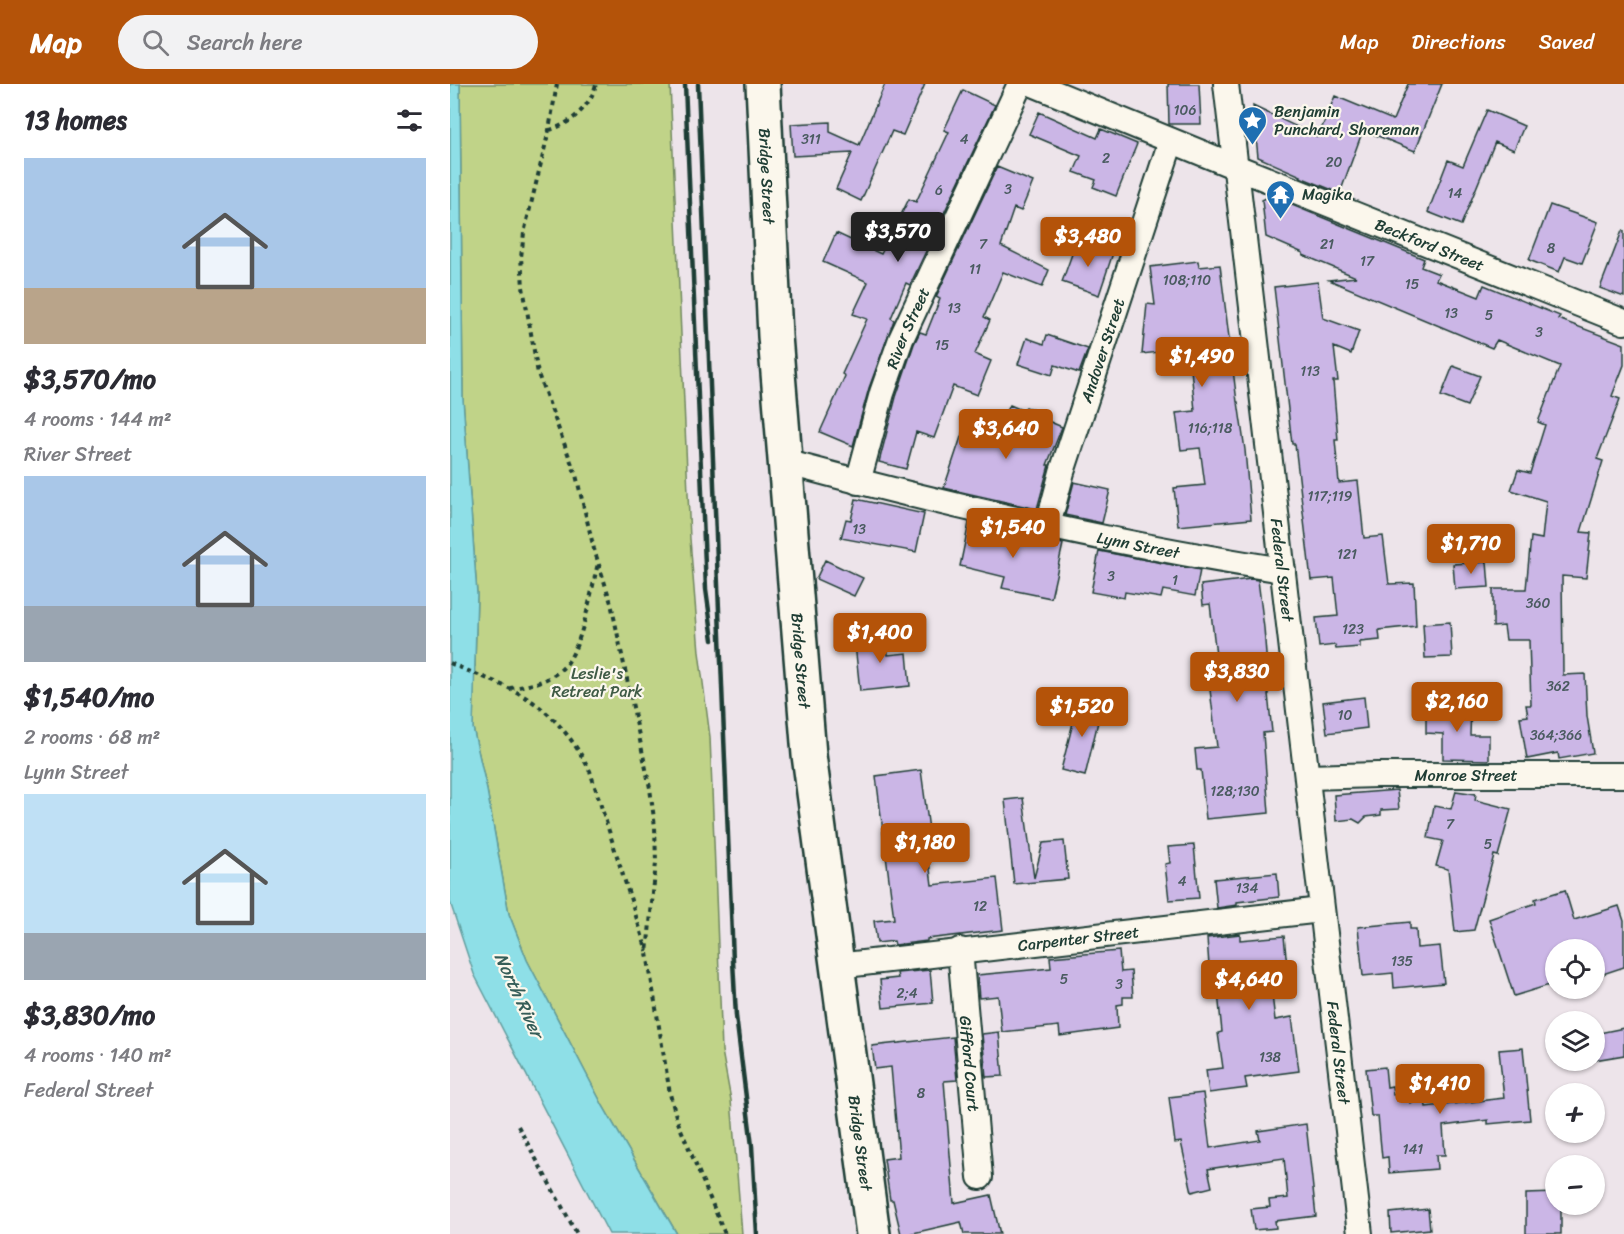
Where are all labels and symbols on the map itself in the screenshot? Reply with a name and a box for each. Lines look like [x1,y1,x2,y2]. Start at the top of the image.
place label: Benjamin Punchard, Shoreman [1274,97,1419,144]
house number: 106 [1174,98,1196,123]
place icon: Benjamin Punchard, Shoreman [1237,104,1269,146]
street label: Bridge Street [750,127,784,225]
house number: 311 [801,127,821,152]
house number: 4 [960,127,969,152]
house number: 2 [1102,146,1110,171]
house number: 20 [1326,150,1343,175]
house number: 3 [1004,177,1012,202]
house number: 6 [935,178,943,203]
temple icon: Magika [1265,178,1297,220]
place label: Magika [1302,180,1352,209]
house number: 14 [1448,181,1463,206]
street label: Beckford Street [1371,210,1489,280]
pin: $3,570 [849,212,947,263]
pin: $3,480 [1039,217,1137,268]
house number: 7 [979,232,988,257]
house number: 21 [1320,232,1334,257]
house number: 8 [1547,236,1556,261]
house number: 17 [1360,249,1375,274]
house number: 11 [969,257,981,282]
house number: 108;110 [1163,268,1211,293]
house number: 15 [1405,272,1420,297]
street label: River Street [878,282,938,373]
street label: Andover Street [1071,294,1133,408]
house number: 13 [947,296,961,321]
house number: 13 [1444,301,1458,326]
house number: 5 [1485,303,1494,328]
house number: 3 [1535,320,1543,345]
house number: 15 [935,333,950,358]
pin: $1,490 [1153,337,1251,388]
house number: 113 [1300,359,1320,384]
pin: $3,640 [957,409,1055,460]
house number: 116;118 [1188,416,1233,441]
house number: 117;119 [1308,484,1353,509]
pin: $1,540 [964,508,1062,559]
house number: 13 [852,517,866,542]
street label: Federal Street [1262,517,1303,623]
street label: Lynn Street [1094,523,1183,567]
pin: $1,710 [1422,524,1520,575]
house number: 121 [1337,542,1357,567]
house number: 3 [1107,564,1115,589]
house number: 1 [1172,568,1178,593]
house number: 360 [1526,591,1550,616]
street label: Bridge Street [783,612,819,710]
pin: $1,400 [831,613,929,664]
house number: 123 [1342,617,1364,642]
pin: $3,830 [1188,652,1286,703]
park label: Leslie's Retreat Park [551,659,643,706]
house number: 362 [1546,674,1570,699]
pin: $2,160 [1408,682,1506,733]
pin: $1,520 [1033,687,1131,738]
house number: 10 [1338,703,1353,728]
house number: 364;366 [1530,723,1582,748]
street label: Monroe Street [1414,761,1517,790]
house number: 128;130 [1210,779,1260,804]
house number: 7 [1446,812,1455,837]
pin: $1,180 [876,823,974,874]
house number: 5 [1484,832,1493,857]
house number: 4 [1178,869,1187,894]
house number: 134 [1236,876,1258,901]
house number: 12 [973,894,987,919]
street label: Carpenter Street [1016,917,1141,960]
water label: North River [485,947,554,1046]
house number: 135 [1391,949,1414,974]
pin: $4,640 [1200,960,1298,1011]
house number: 5 [1060,967,1069,992]
house number: 3 [1115,972,1123,997]
house number: 2;4 [896,981,918,1006]
street label: Federal Street [1318,999,1359,1106]
street label: Gifford Court [951,1015,988,1113]
house number: 138 [1259,1045,1282,1070]
pin: $1,410 [1391,1064,1489,1115]
house number: 8 [917,1081,926,1106]
street label: Bridge Street [840,1093,881,1193]
house number: 141 [1403,1137,1423,1162]

